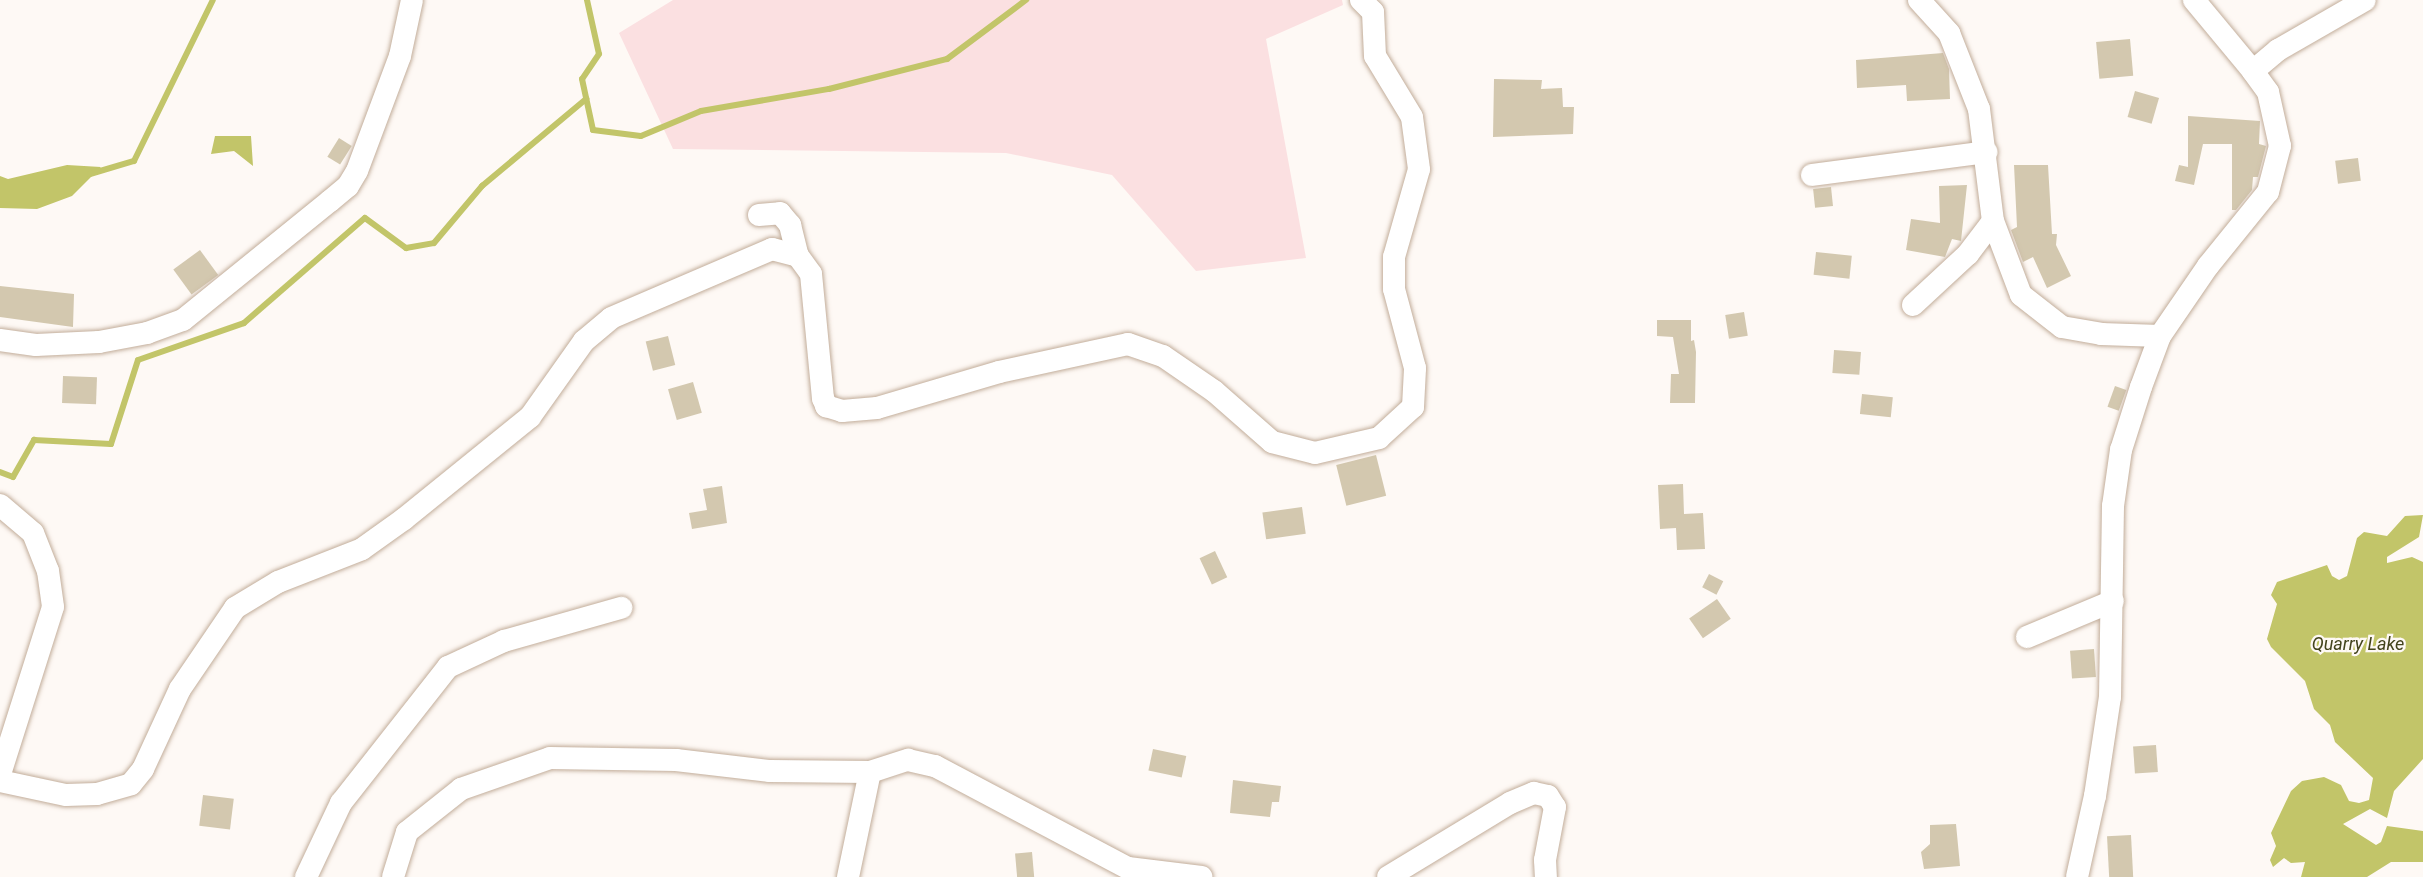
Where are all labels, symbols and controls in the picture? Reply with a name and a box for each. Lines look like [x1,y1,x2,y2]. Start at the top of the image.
water label: Quarry Lake [2312,633,2404,655]

